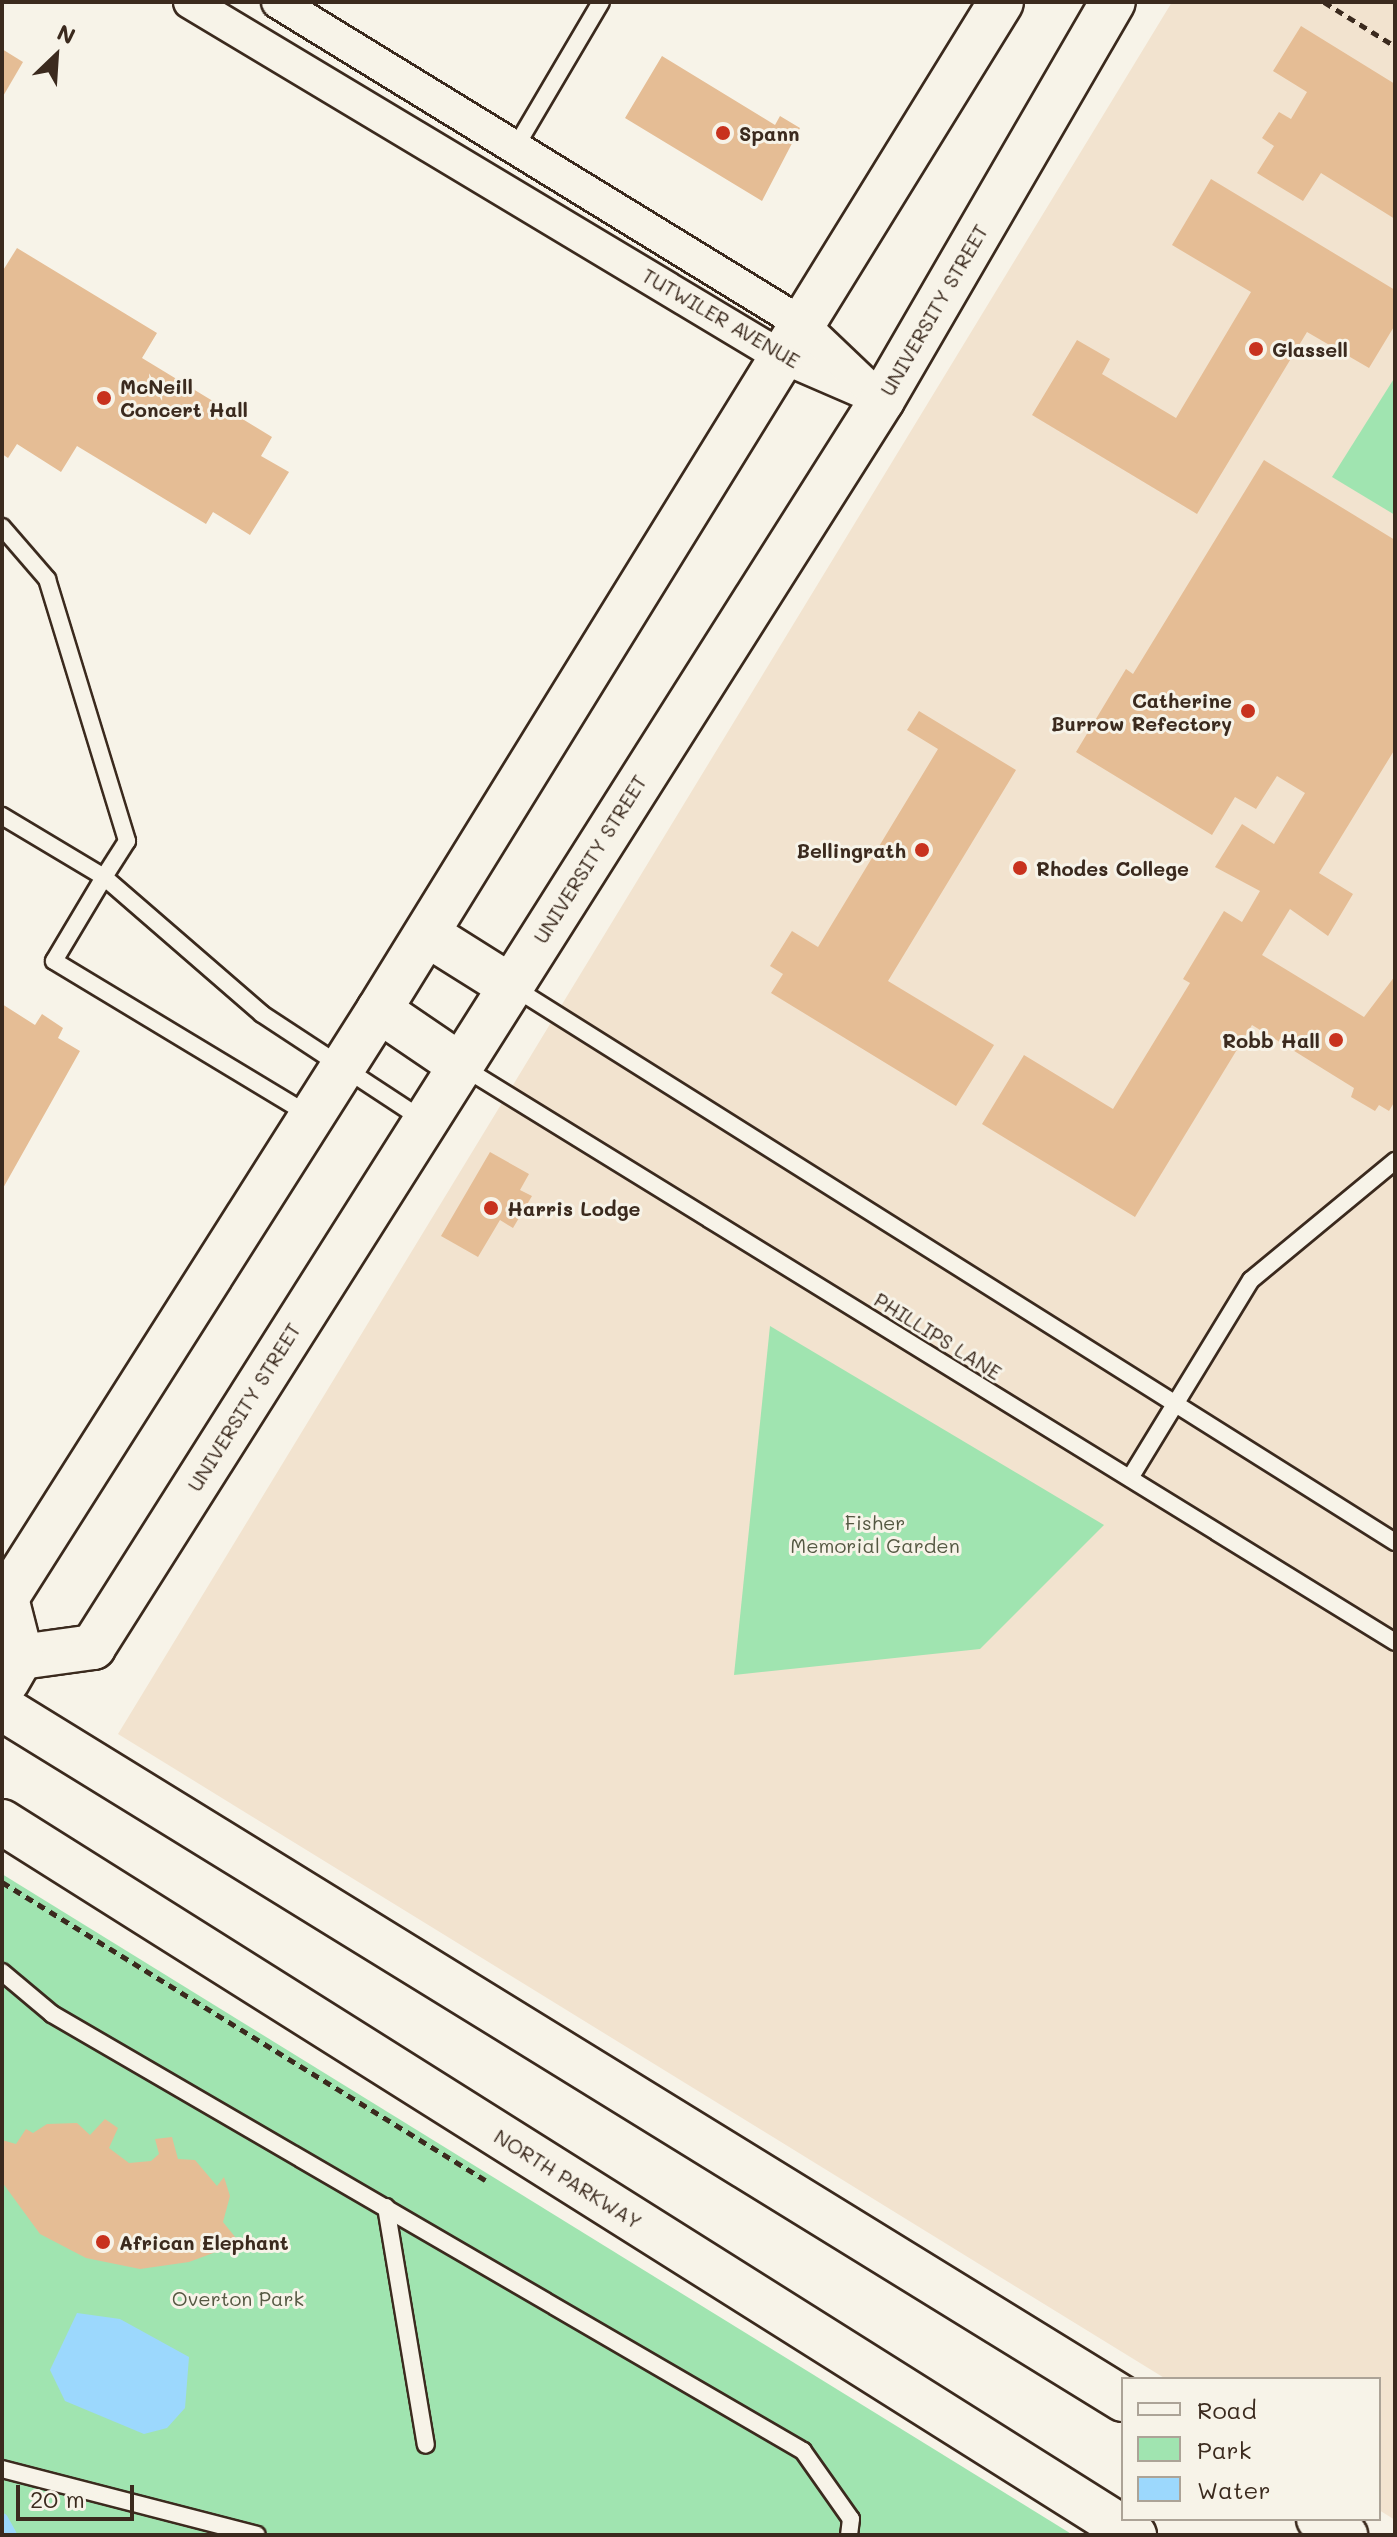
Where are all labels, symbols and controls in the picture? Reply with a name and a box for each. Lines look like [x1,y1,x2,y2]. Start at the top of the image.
north arrow [16,16,96,96]
text: N [53,17,80,50]
place label: Spann [739,121,799,145]
marker: Spann [714,124,732,142]
street label: UNIVERSITY STREET [875,220,993,400]
street label: TUTWILER AVENUE [638,263,804,373]
place label: Glassell [1272,337,1348,361]
marker: Glassell [1247,340,1265,358]
place label: McNeill Concert Hall [120,374,248,421]
marker: McNeill Concert Hall [95,389,113,407]
place label: Catherine Burrow Refectory [1051,688,1232,735]
marker: Catherine Burrow Refectory [1239,702,1257,720]
street label: UNIVERSITY STREET [528,770,652,948]
place label: Bellingrath [796,838,906,862]
marker: Bellingrath [913,841,931,859]
place label: Rhodes College [1036,856,1189,880]
marker: Rhodes College [1011,859,1029,877]
place label: Robb Hall [1222,1028,1320,1052]
marker: Robb Hall [1327,1031,1345,1049]
place label: Harris Lodge [507,1196,640,1220]
marker: Harris Lodge [482,1199,500,1217]
street label: PHILLIPS LANE [870,1287,1006,1385]
street label: UNIVERSITY STREET [182,1318,306,1496]
park label: Fisher Memorial Garden [790,1511,960,1558]
street label: NORTH PARKWAY [490,2124,646,2234]
place label: African Elephant [119,2230,289,2254]
marker: African Elephant [94,2233,112,2251]
park label: Overton Park [172,2286,304,2310]
legend [1121,2377,1381,2521]
text: Road [1197,2394,1257,2425]
text: Park [1197,2434,1251,2465]
scale bar [20,2469,138,2519]
text: Water [1197,2474,1271,2505]
text: 20 m [30,2483,85,2514]

